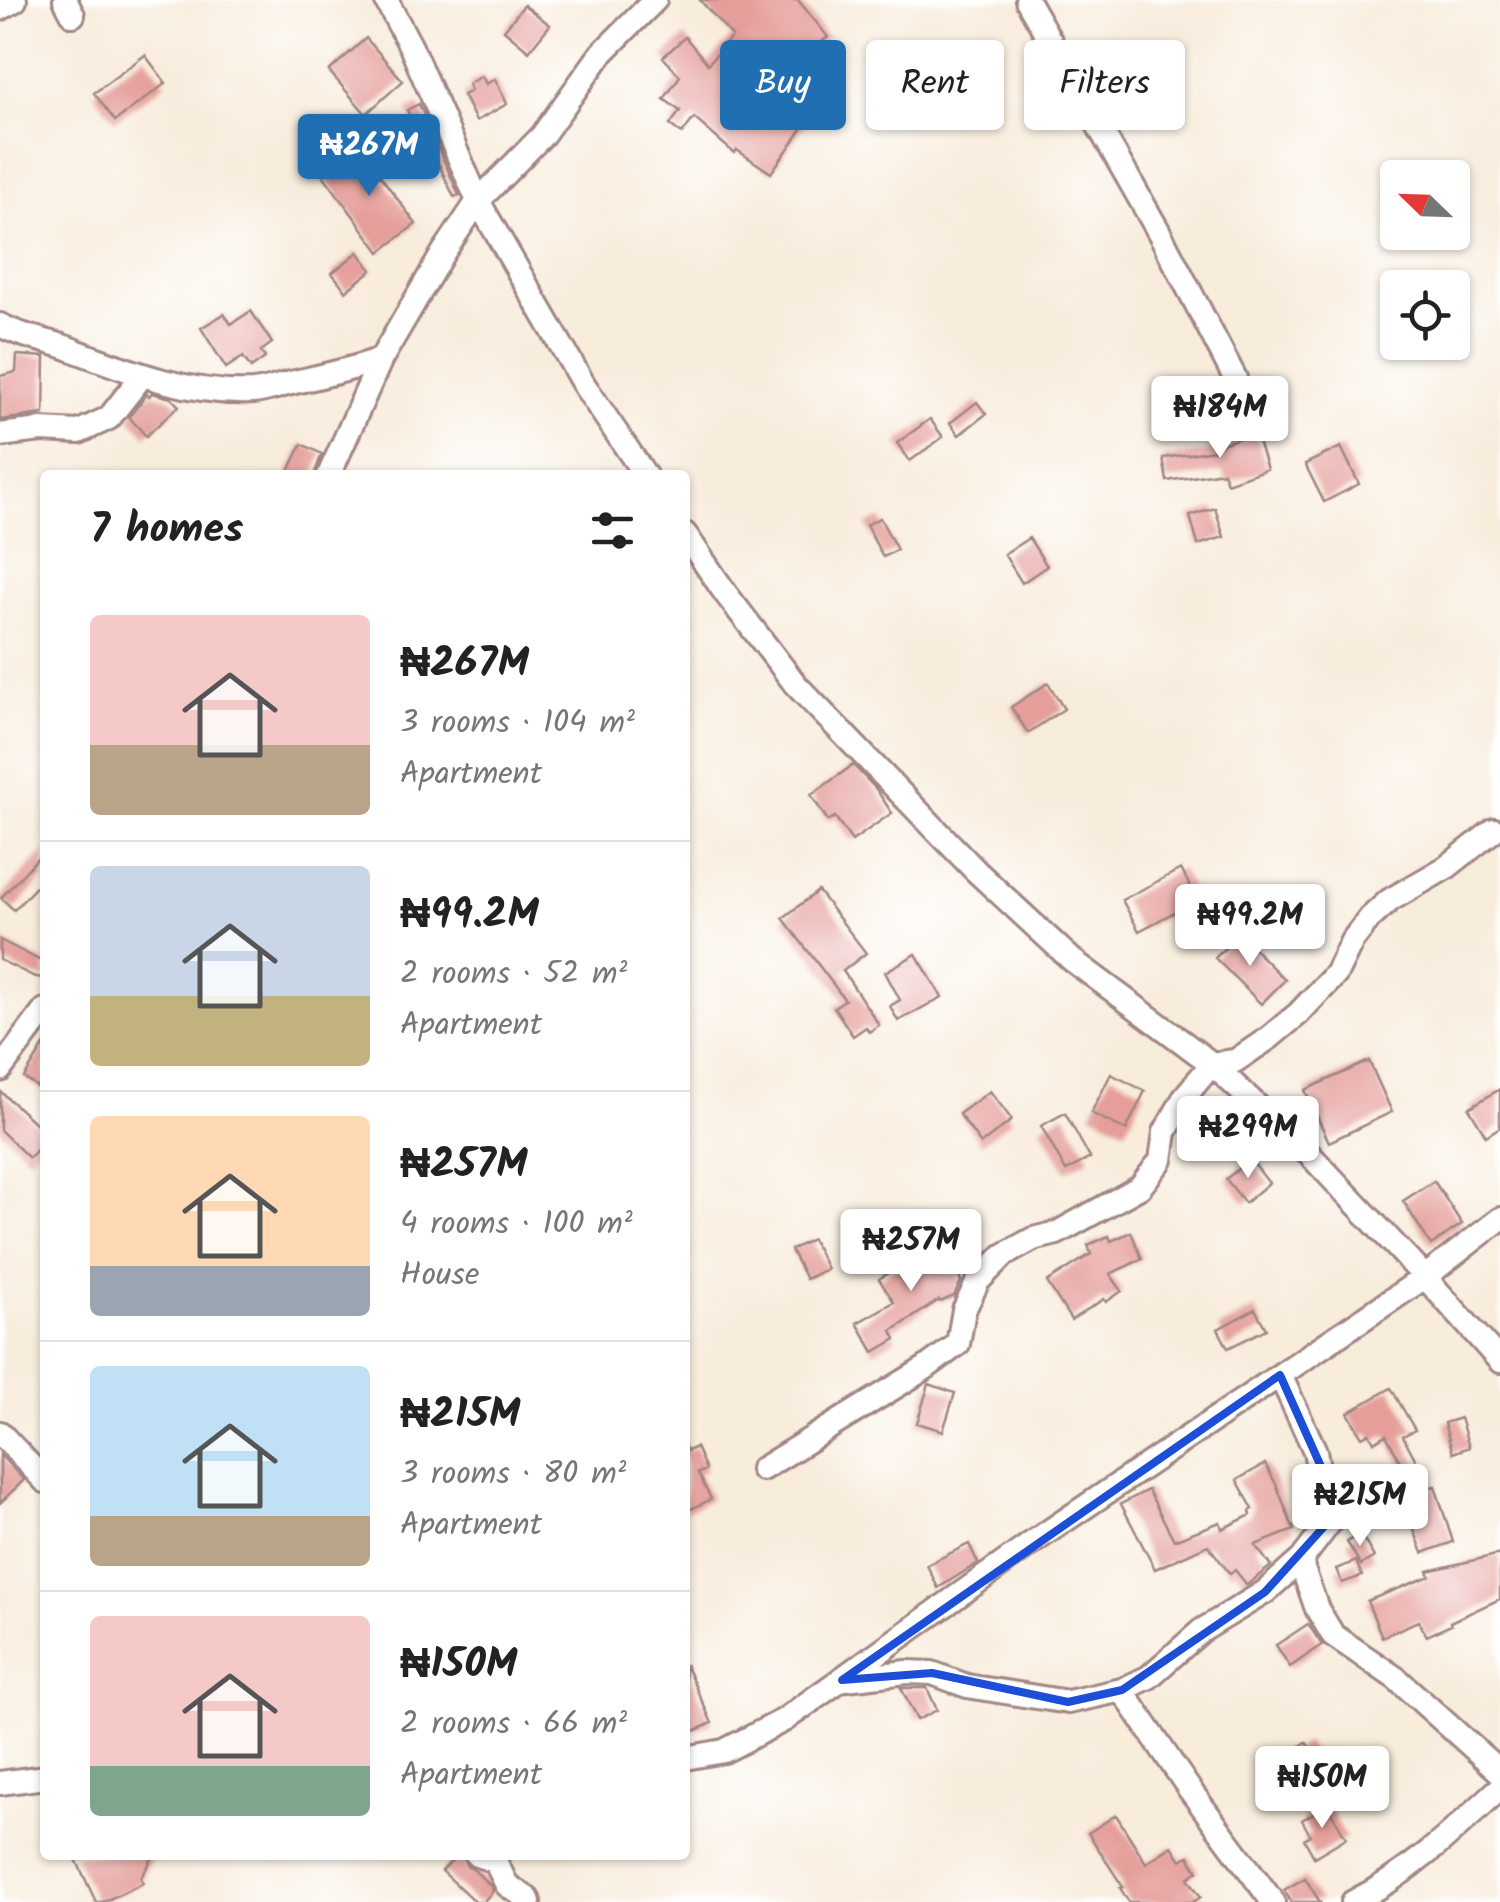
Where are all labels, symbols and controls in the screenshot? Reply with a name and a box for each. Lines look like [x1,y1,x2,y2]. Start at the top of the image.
chip: Buy [720,40,846,130]
chip: Rent [866,40,1004,130]
chip: Filters [1024,40,1185,130]
pin: ₦267M [299,114,439,199]
text: ₦267M [320,121,418,172]
north arrow [1380,160,1470,250]
map controls [1380,160,1470,360]
button: locate [1380,270,1470,360]
pin: ₦184M [1150,376,1290,461]
text: ₦184M [1173,383,1267,434]
text: 7 homes [90,497,243,564]
icon: filters [585,503,640,558]
text: ₦267M [400,631,529,698]
icon: home [170,655,290,775]
text: 3 rooms · 104 m² [400,698,635,749]
text: Apartment [400,749,542,800]
text: ₦99.2M [400,882,539,949]
pin: ₦99.2M [1169,884,1331,969]
text: ₦99.2M [1197,891,1303,942]
icon: home [170,906,290,1026]
text: 2 rooms · 52 m² [400,949,627,1000]
text: Apartment [400,1000,542,1051]
pin: ₦299M [1178,1096,1318,1181]
text: ₦299M [1199,1103,1297,1154]
text: ₦257M [400,1132,528,1199]
icon: home [170,1156,290,1276]
text: 4 rooms · 100 m² [400,1199,633,1250]
pin: ₦257M [841,1209,981,1294]
text: ₦257M [862,1216,960,1267]
text: House [400,1250,479,1301]
text: ₦215M [400,1382,521,1449]
icon: home [170,1406,290,1526]
text: 3 rooms · 80 m² [400,1449,626,1500]
pin: ₦215M [1290,1464,1430,1549]
text: ₦215M [1314,1471,1406,1522]
text: Apartment [400,1500,542,1551]
text: ₦150M [400,1632,518,1699]
icon: home [170,1656,290,1776]
text: 2 rooms · 66 m² [400,1699,627,1750]
pin: ₦150M [1252,1746,1392,1831]
text: Apartment [400,1750,542,1801]
text: ₦150M [1277,1753,1367,1804]

